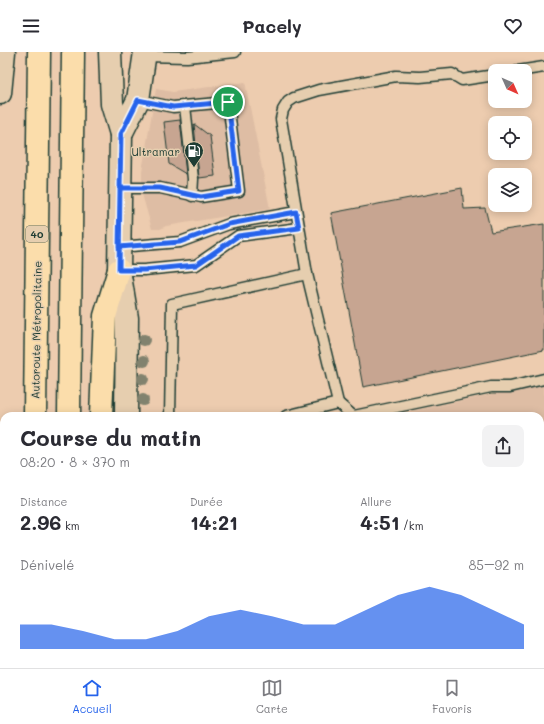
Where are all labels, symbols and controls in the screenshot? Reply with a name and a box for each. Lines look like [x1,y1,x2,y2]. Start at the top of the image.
text: Pacely [242,14,302,38]
icon: menu [20,15,42,37]
icon: heart [502,15,524,37]
north arrow [488,64,532,108]
map controls [488,64,532,212]
pin [211,85,245,119]
icon: arrive [217,91,239,113]
button: locate [488,116,532,160]
fuel station icon: Ultramar [183,140,205,168]
place label: Ultramar [132,144,180,159]
button: layers [488,168,532,212]
road number: 40 [26,226,48,242]
street label: Autoroute Métropolitaine [27,261,45,399]
text: Course du matin [20,423,201,452]
button: share [482,425,524,467]
text: 08:20 · 8 × 370 m [20,453,130,470]
text: Distance [20,494,67,509]
text: Durée [190,494,223,509]
text: Allure [360,494,391,509]
text: 2.96 [20,509,61,535]
text: 14:21 [190,509,238,535]
text: 4:51 [360,509,400,535]
text: km [61,518,80,533]
text: /km [400,518,423,533]
text: Dénivelé [20,556,74,573]
text: 85–92 m [468,556,524,573]
tab: Accueil [72,677,112,716]
tab: Carte [256,677,288,716]
tab: Favoris [432,677,472,716]

